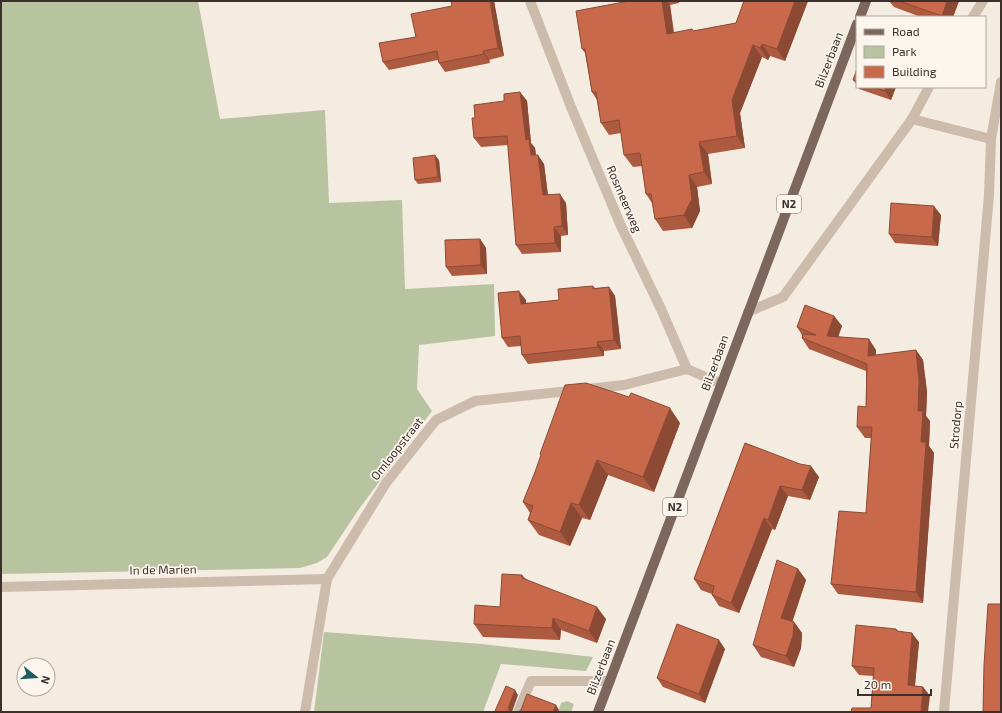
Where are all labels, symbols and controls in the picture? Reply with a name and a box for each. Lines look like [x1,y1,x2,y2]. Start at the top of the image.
legend [856,16,986,88]
text: Road [892,24,920,38]
street label: Bilzerbaan [811,30,845,89]
text: Park [892,44,917,58]
text: Building [892,64,937,78]
street label: Rosmeerweg [605,163,645,235]
road number: N2 [777,195,801,213]
street label: Bilzerbaan [698,333,731,392]
street label: Strodorp [946,400,964,450]
street label: Omloopstraat [367,414,425,483]
road number: N2 [663,498,687,516]
street label: In de Marien [129,561,197,577]
street label: Bilzerbaan [583,637,617,696]
north arrow [16,657,56,697]
scale bar [858,671,931,697]
text: N [39,674,53,686]
text: 20 m [864,677,891,691]

